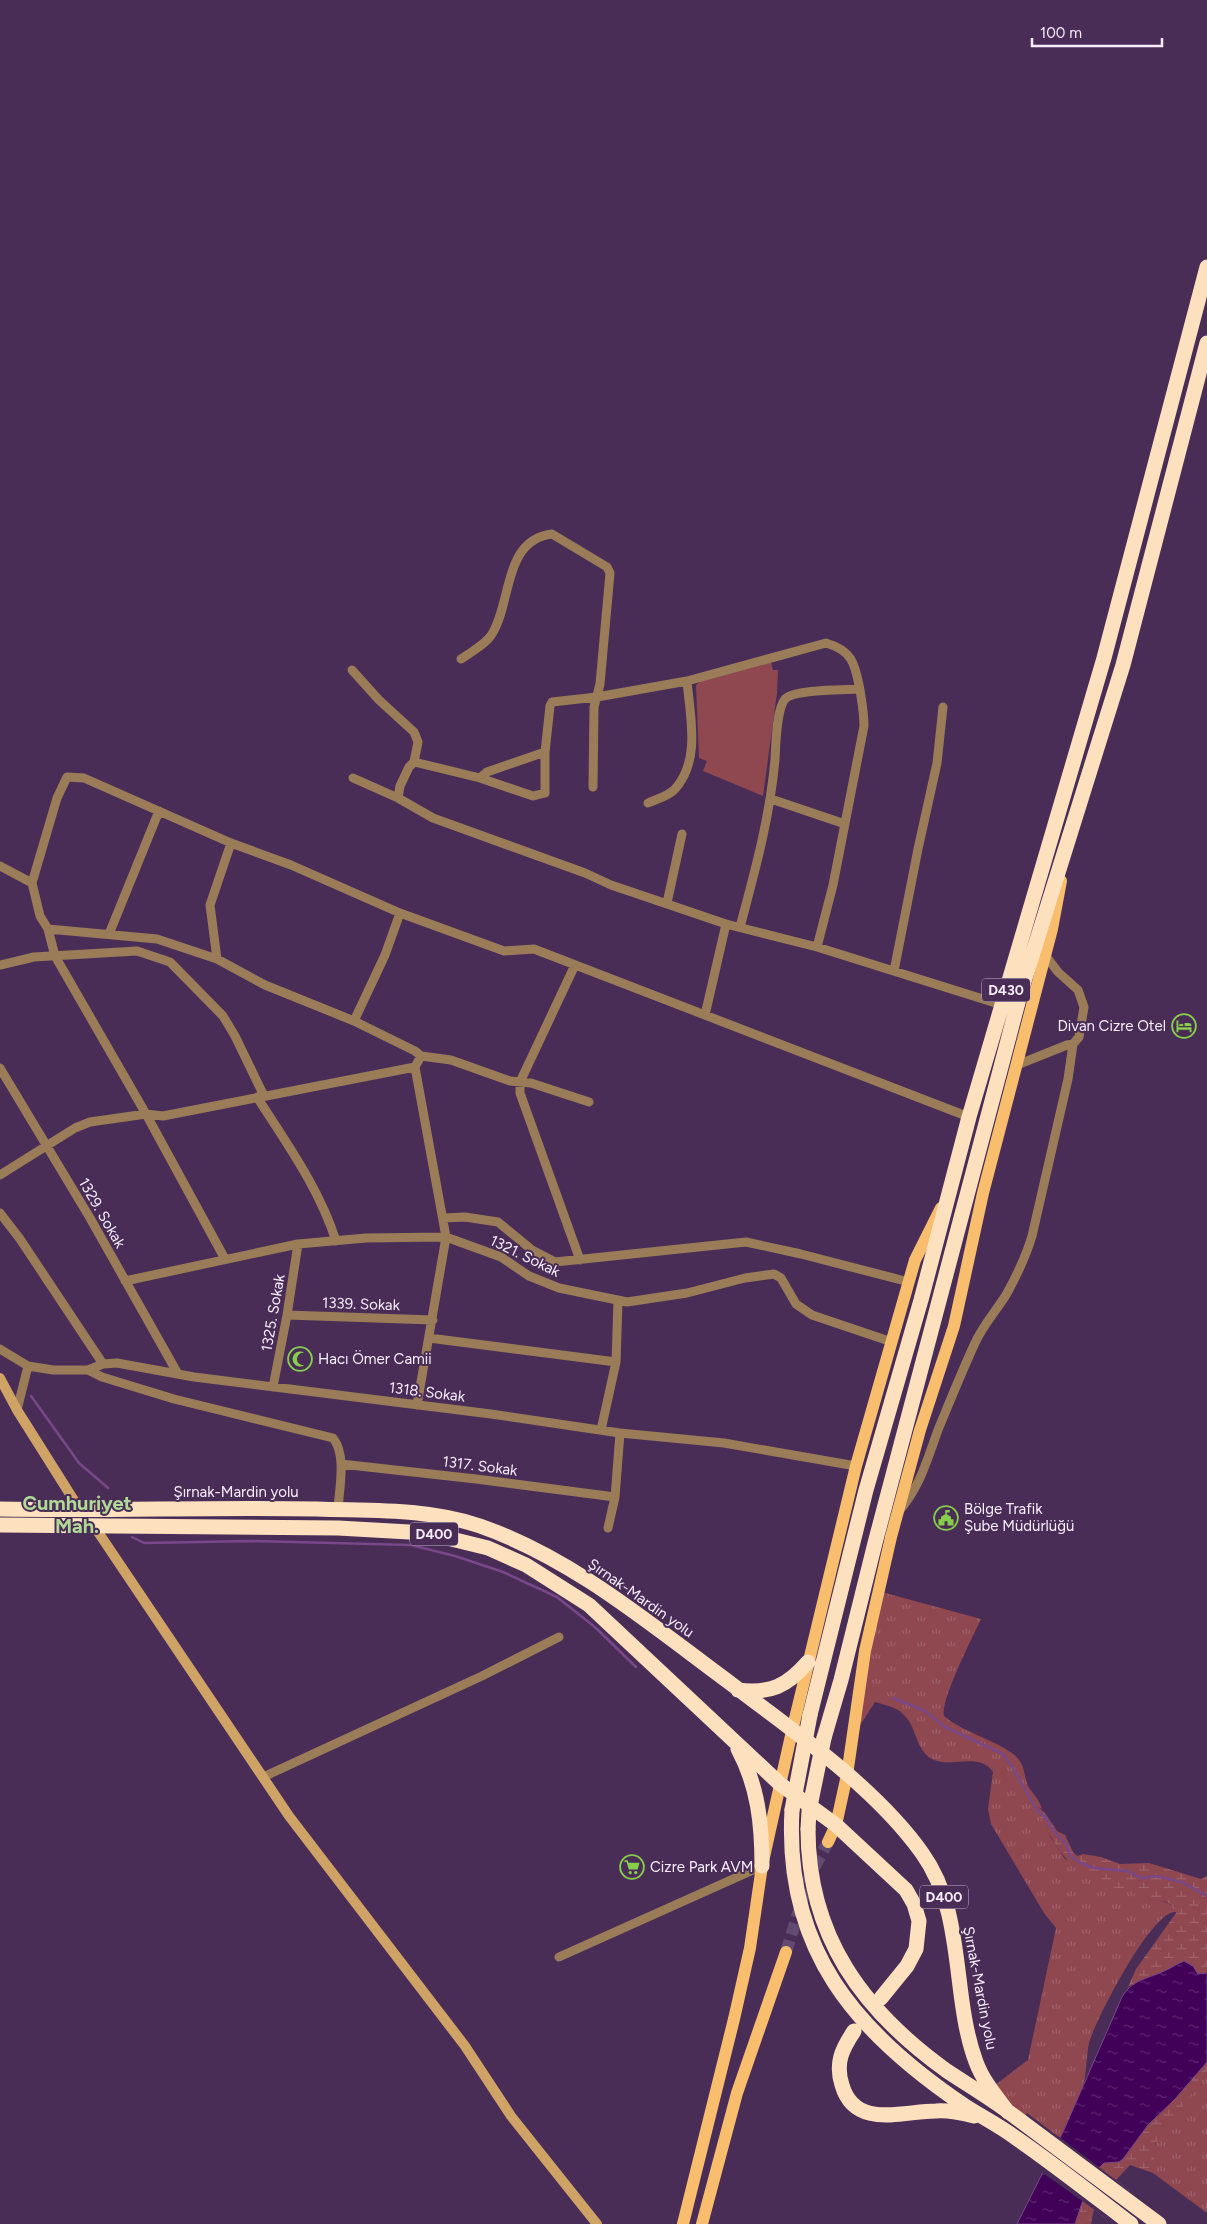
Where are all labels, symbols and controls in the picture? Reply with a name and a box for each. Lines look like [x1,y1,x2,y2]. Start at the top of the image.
scale bar [1032,15,1162,47]
text: 100 m [1040,24,1082,42]
road number: D430 [982,978,1030,1002]
hotel icon: Divan Cizre Otel [1171,1013,1197,1039]
place label: Divan Cizre Otel [1057,1017,1166,1035]
street label: 1329. Sokak [75,1175,130,1252]
street label: 1321. Sokak [487,1231,564,1281]
street label: 1325. Sokak [257,1272,289,1353]
street label: 1339. Sokak [322,1294,401,1314]
mosque icon: Hacı Ömer Camii [287,1346,313,1372]
place label: Hacı Ömer Camii [318,1350,432,1368]
street label: 1318. Sokak [388,1378,467,1406]
street label: 1317. Sokak [441,1452,519,1480]
street label: Şırnak-Mardin yolu [173,1483,299,1501]
district label: Cumhuriyet Mah. [22,1491,132,1538]
place label: Bölge Trafik Şube Müdürlüğü [964,1500,1074,1535]
public building icon: Bölge Trafik Şube Müdürlüğü [933,1505,959,1531]
road number: D400 [410,1522,458,1546]
street label: Şırnak-Mardin yolu [585,1555,697,1641]
supermarket icon: Cizre Park AVM [619,1854,645,1880]
place label: Cizre Park AVM [650,1858,753,1876]
road number: D400 [920,1885,968,1908]
street label: Şırnak-Mardin yolu [959,1925,1001,2051]

